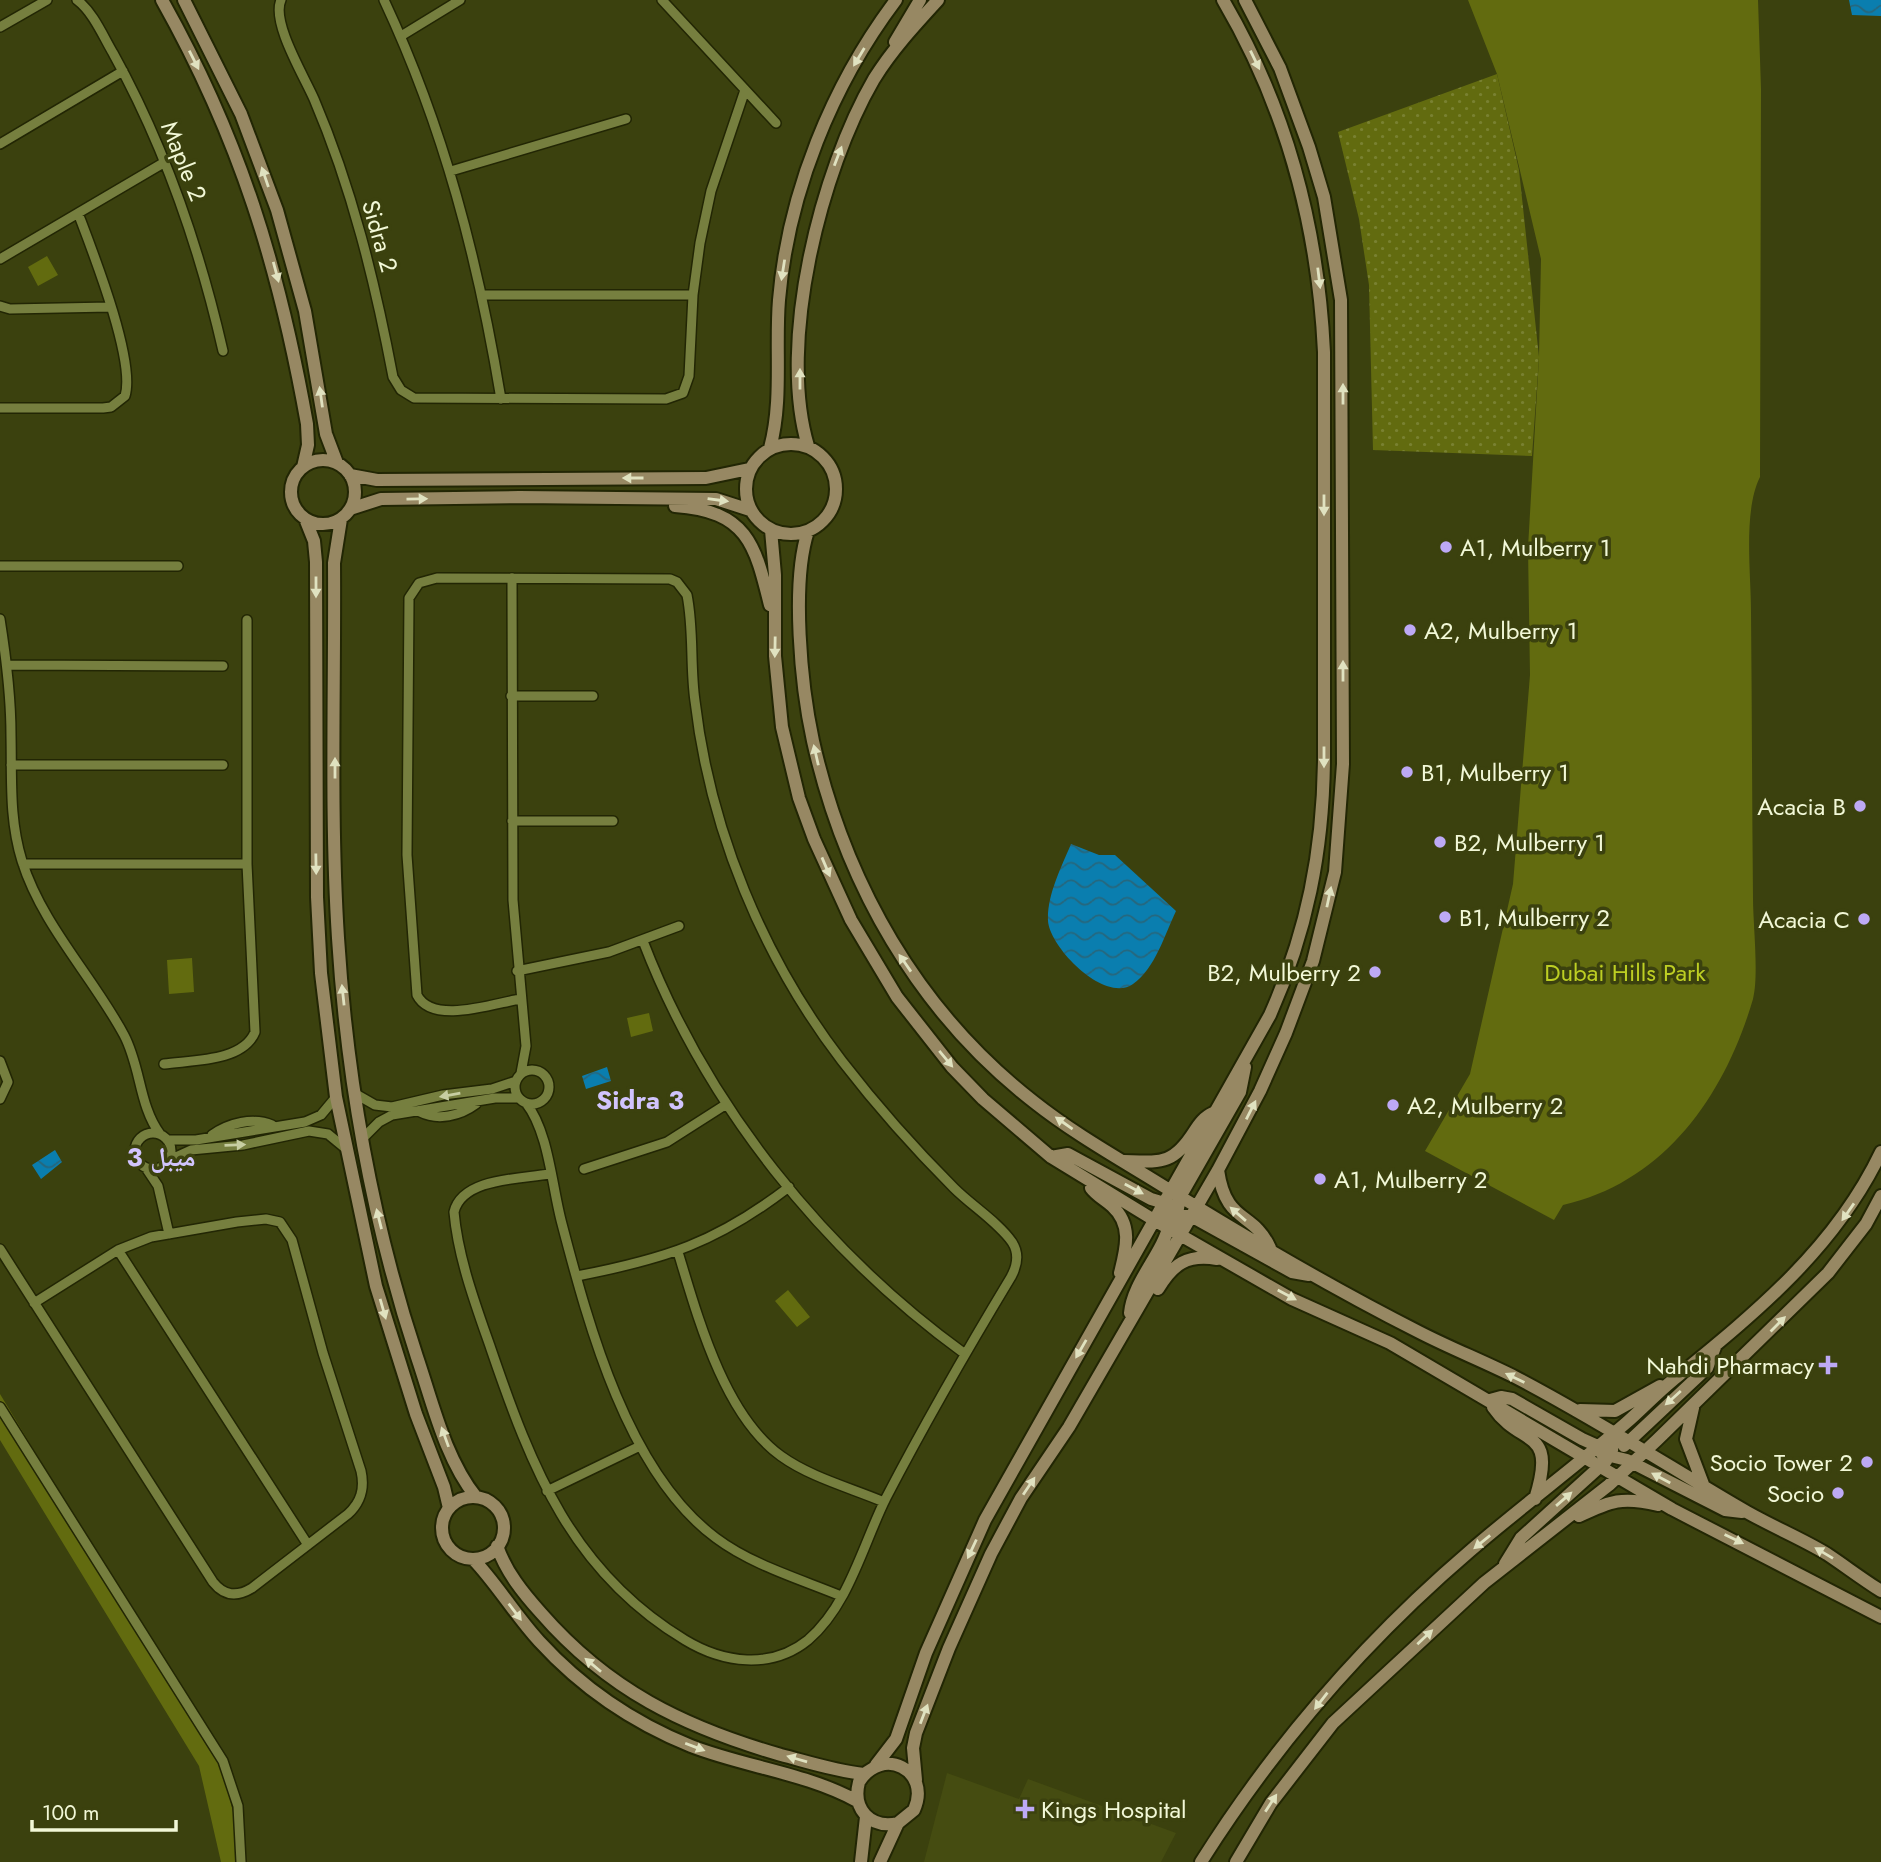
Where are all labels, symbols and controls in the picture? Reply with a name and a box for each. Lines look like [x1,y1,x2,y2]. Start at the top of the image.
one-way arrow [853,47,865,67]
one-way arrow [189,50,200,70]
one-way arrow [1250,50,1261,70]
street label: Maple 2 [152,116,216,206]
one-way arrow [833,146,844,167]
one-way arrow [259,167,270,188]
street label: Sidra 2 [353,196,407,276]
one-way arrow [777,259,788,281]
one-way arrow [271,262,281,283]
one-way arrow [1313,267,1324,289]
one-way arrow [794,368,806,390]
one-way arrow [1337,383,1349,405]
one-way arrow [316,386,327,408]
one-way arrow [622,472,644,484]
one-way arrow [406,493,428,504]
one-way arrow [707,494,729,505]
one-way arrow [1318,494,1330,516]
place label: A1, Mulberry 1 [1460,530,1611,565]
marker: A1, Mulberry 1 [1438,539,1454,555]
one-way arrow [310,576,322,598]
place label: A2, Mulberry 1 [1424,613,1577,648]
marker: A2, Mulberry 1 [1402,622,1418,638]
one-way arrow [770,636,781,658]
one-way arrow [1337,660,1349,682]
one-way arrow [811,744,822,766]
one-way arrow [1318,746,1330,768]
place label: B1, Mulberry 1 [1421,755,1569,790]
one-way arrow [329,757,341,779]
marker: B1, Mulberry 1 [1399,764,1415,780]
place label: Acacia B [1757,789,1846,824]
marker: Acacia B [1852,798,1868,814]
place label: B2, Mulberry 1 [1454,825,1605,860]
marker: B2, Mulberry 1 [1432,834,1448,850]
one-way arrow [310,853,322,875]
one-way arrow [820,857,832,877]
one-way arrow [1324,886,1335,908]
place label: B1, Mulberry 2 [1459,900,1610,935]
place label: Acacia C [1758,902,1850,937]
marker: B1, Mulberry 2 [1437,909,1453,925]
marker: Acacia C [1856,911,1872,927]
one-way arrow [898,954,912,972]
place label: B2, Mulberry 2 [1207,955,1361,990]
park label: Dubai Hills Park [1544,955,1706,990]
marker: B2, Mulberry 2 [1367,964,1383,980]
one-way arrow [337,984,348,1006]
one-way arrow [938,1050,954,1068]
district label: Sidra 3 [596,1081,684,1119]
place label: A2, Mulberry 2 [1407,1088,1563,1123]
one-way arrow [439,1090,461,1101]
marker: A2, Mulberry 2 [1385,1097,1401,1113]
one-way arrow [1245,1100,1256,1120]
one-way arrow [1055,1116,1073,1130]
district label: ميبل 3 [126,1138,196,1176]
one-way arrow [224,1139,246,1150]
place label: A1, Mulberry 2 [1334,1162,1487,1197]
marker: A1, Mulberry 2 [1312,1171,1328,1187]
one-way arrow [1125,1183,1145,1195]
one-way arrow [1841,1202,1855,1221]
one-way arrow [1229,1206,1247,1222]
one-way arrow [373,1208,384,1230]
one-way arrow [1277,1290,1297,1301]
one-way arrow [378,1299,388,1320]
one-way arrow [1769,1316,1786,1333]
one-way arrow [1075,1340,1087,1359]
place label: Nahdi Pharmacy [1646,1348,1814,1383]
marker: Nahdi Pharmacy [1820,1357,1836,1373]
one-way arrow [1505,1372,1525,1383]
one-way arrow [1665,1390,1682,1406]
one-way arrow [439,1427,450,1448]
place label: Socio Tower 2 [1710,1445,1853,1480]
marker: Socio Tower 2 [1859,1454,1875,1470]
one-way arrow [1651,1472,1671,1483]
one-way arrow [1023,1476,1036,1496]
place label: Socio [1767,1476,1824,1511]
marker: Socio [1830,1485,1846,1501]
one-way arrow [1556,1492,1573,1507]
one-way arrow [1724,1532,1744,1544]
one-way arrow [1473,1534,1491,1549]
one-way arrow [966,1539,978,1559]
one-way arrow [1814,1547,1833,1560]
one-way arrow [508,1603,522,1621]
one-way arrow [1416,1629,1434,1645]
one-way arrow [584,1657,602,1673]
one-way arrow [1313,1692,1328,1710]
one-way arrow [918,1703,929,1724]
one-way arrow [684,1741,705,1752]
one-way arrow [787,1754,808,1764]
scale bar [32,1788,175,1832]
place label: Kings Hospital [1041,1792,1187,1827]
one-way arrow [1264,1794,1277,1813]
text: 100 m [42,1798,99,1828]
marker: Kings Hospital [1015,1799,1035,1819]

